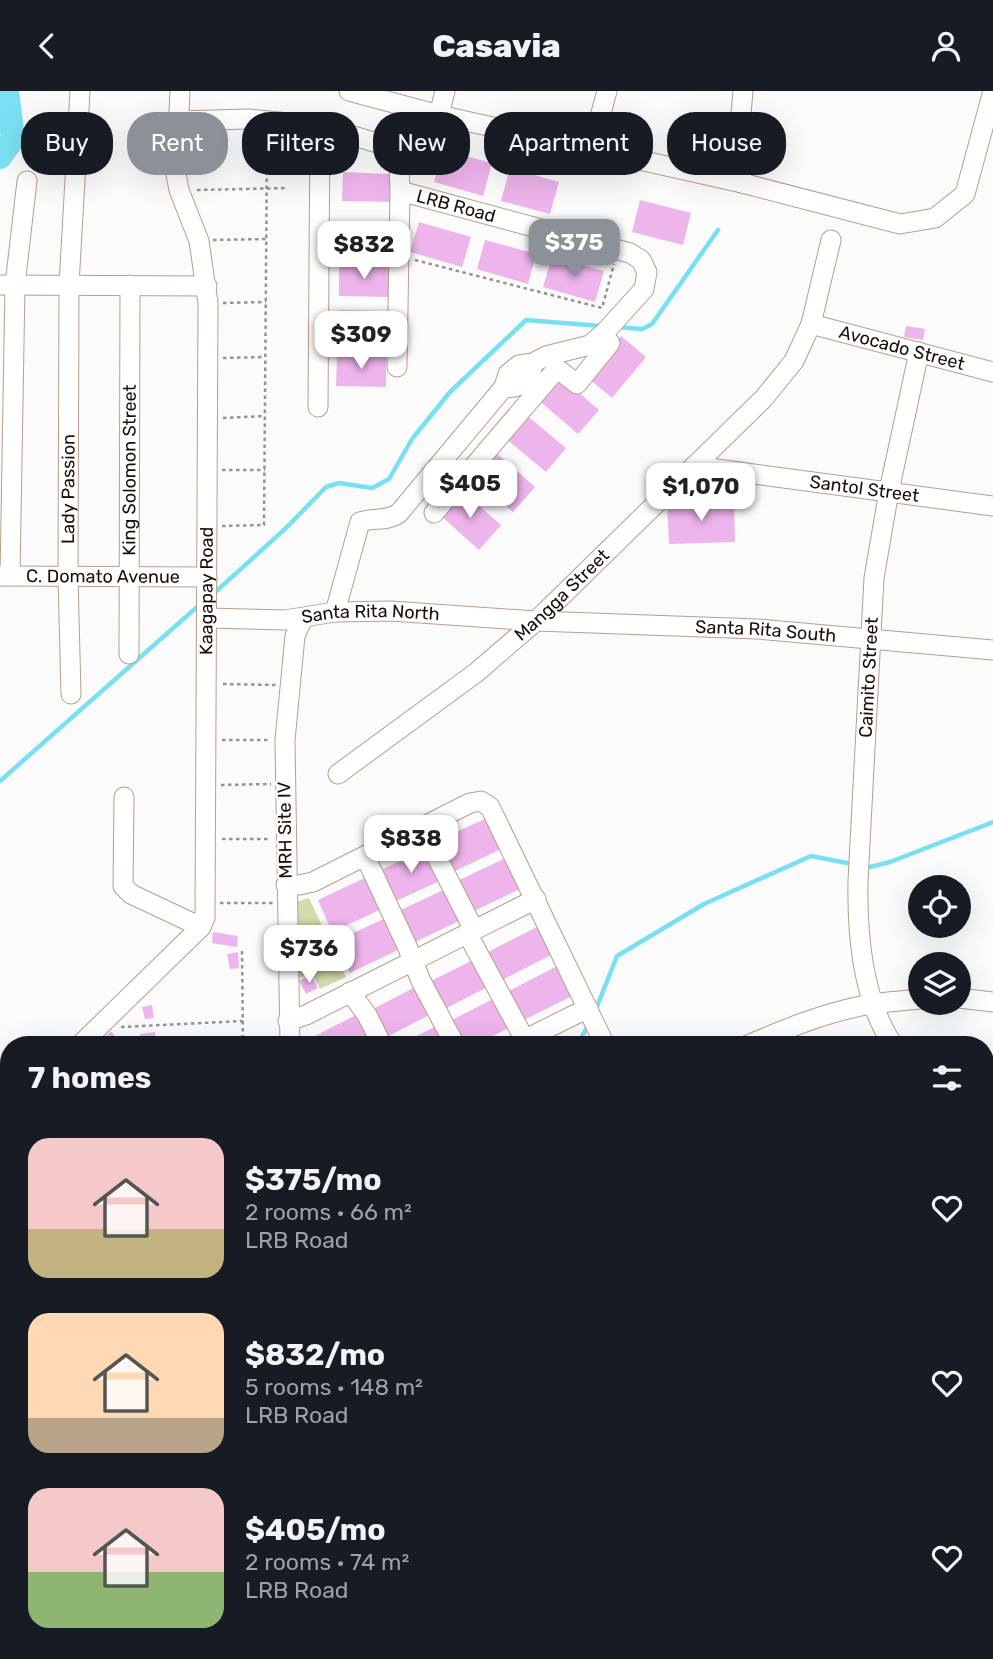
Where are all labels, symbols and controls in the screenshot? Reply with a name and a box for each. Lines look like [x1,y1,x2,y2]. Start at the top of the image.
icon: back [28,27,66,65]
text: Casavia [432,27,561,65]
icon: person [927,27,965,65]
chip: Buy [21,112,113,175]
chip: Rent [127,112,228,175]
chip: Filters [242,112,359,175]
chip: New [373,112,470,175]
chip: Apartment [484,112,653,175]
chip: House [667,112,786,175]
street label: LRB Road [414,185,498,227]
pin: $375 [533,219,615,279]
pin: $832 [323,221,405,281]
text: $375 [545,228,603,256]
text: $832 [333,230,395,258]
pin: $309 [320,311,402,371]
text: $309 [331,320,391,348]
street label: Avocado Street [837,321,967,375]
street label: King Solomon Street [118,384,141,556]
street label: Lady Passion [57,434,79,544]
pin: $405 [429,461,511,520]
pin: $1,070 [644,463,758,523]
text: $405 [439,469,501,497]
street label: Santol Street [808,471,921,507]
text: $1,070 [662,472,740,500]
street label: Kaagapay Road [195,527,218,655]
street label: Mangga Street [510,545,614,646]
street label: C. Domato Avenue [26,565,180,588]
street label: Santa Rita North [300,600,440,628]
street label: Santa Rita South [695,616,837,647]
street label: Caimito Street [855,617,883,738]
street label: MRH Site IV [273,781,297,879]
pin: $838 [370,815,452,875]
text: $838 [380,824,442,852]
map controls [908,875,971,1015]
button: locate [908,875,971,938]
pin: $736 [268,925,350,985]
text: $736 [280,934,338,962]
button: layers [908,952,971,1015]
icon: filters [928,1059,966,1097]
text: 7 homes [28,1060,151,1096]
text: $375/mo [245,1162,382,1198]
icon: home [84,1166,168,1250]
icon: heart [928,1189,966,1227]
text: 2 rooms · 66 m² [245,1198,412,1226]
text: LRB Road [245,1226,349,1254]
text: $832/mo [245,1337,385,1373]
icon: home [84,1341,168,1425]
icon: heart [928,1364,966,1402]
text: 5 rooms · 148 m² [245,1373,423,1401]
text: LRB Road [245,1401,349,1429]
text: $405/mo [245,1512,386,1548]
icon: home [84,1516,168,1600]
icon: heart [928,1539,966,1577]
text: 2 rooms · 74 m² [245,1548,409,1576]
text: LRB Road [245,1576,349,1604]

